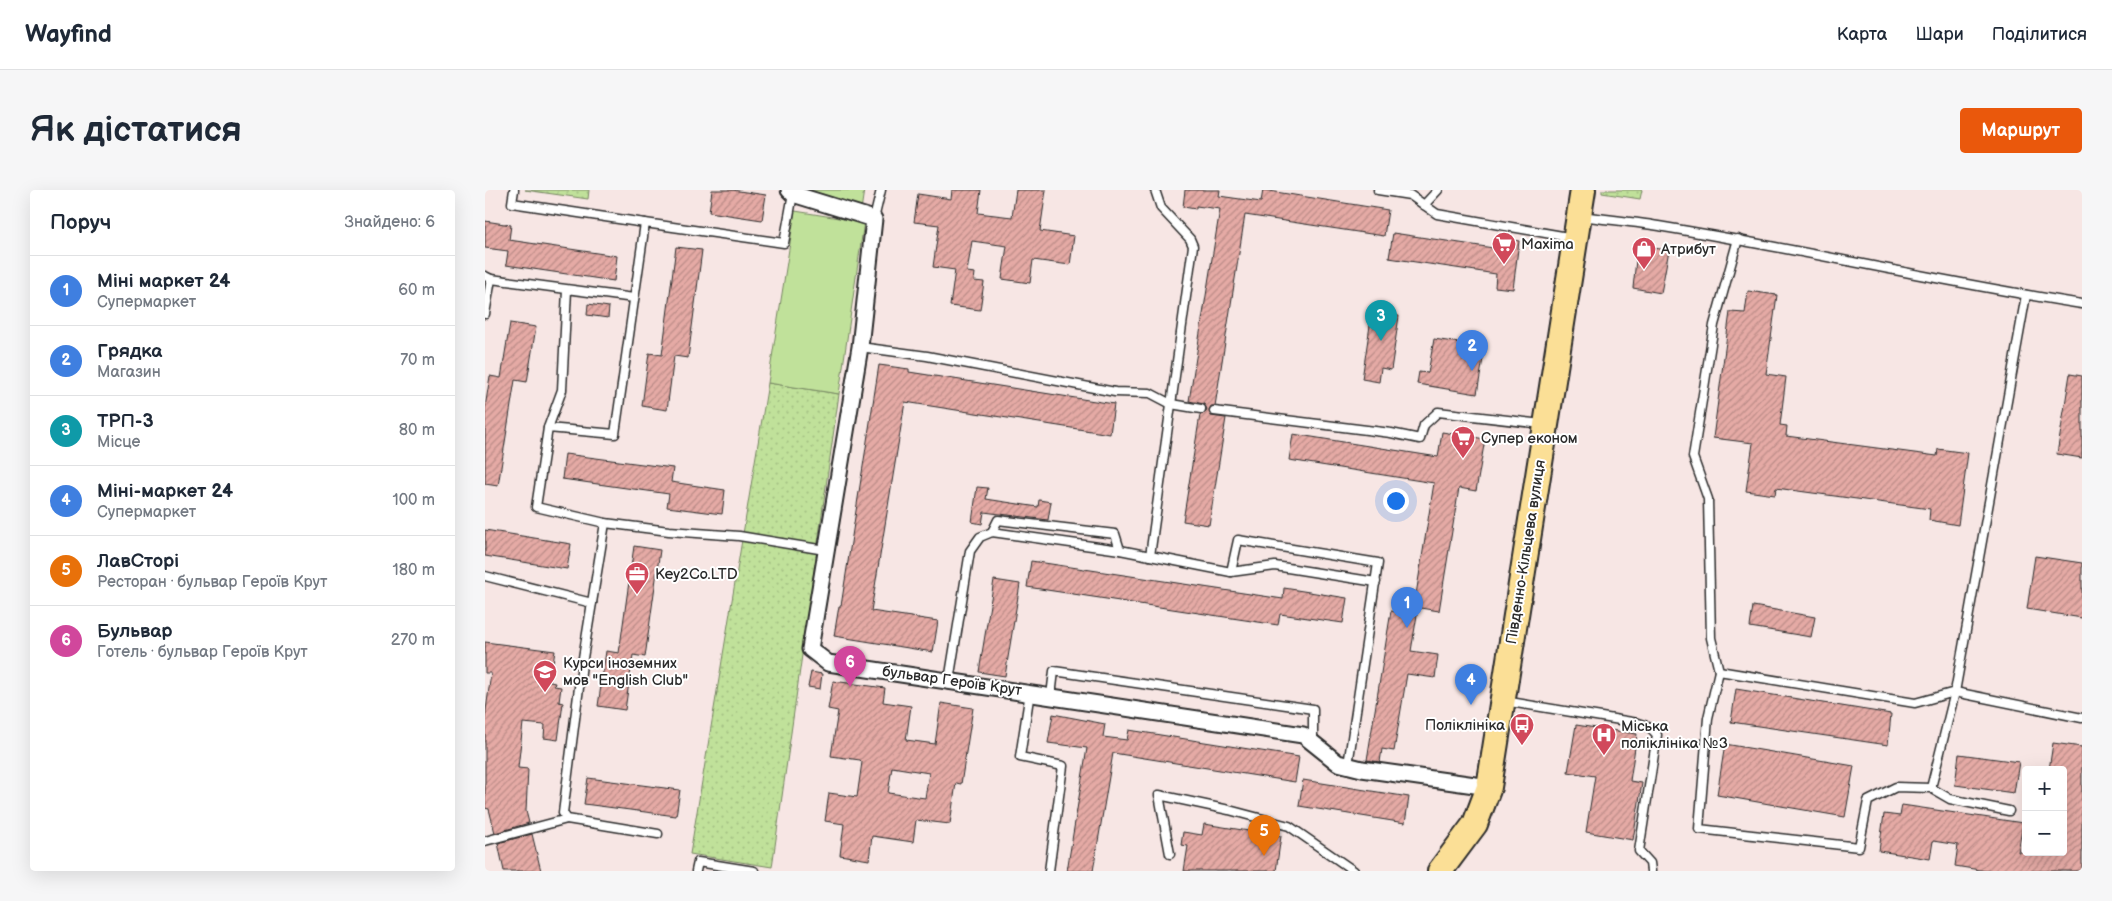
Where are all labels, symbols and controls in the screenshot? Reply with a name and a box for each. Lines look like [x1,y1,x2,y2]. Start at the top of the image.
text: Wayfind [25,20,112,49]
text: Карта [1837,24,1887,45]
text: Шари [1915,24,1964,45]
text: Поділитися [1992,24,2087,45]
button: Маршрут [1960,108,2082,153]
text: Як дістатися [30,109,242,152]
text: Поруч [50,210,111,235]
text: Знайдено: 6 [345,213,435,232]
supermarket icon: Maxima [1491,231,1517,265]
place label: Maxima [1521,235,1574,254]
shop icon: Атрибут [1631,236,1657,270]
place label: Атрибут [1660,240,1716,259]
text: Міні маркет 24 [97,270,231,293]
text: 1 [63,281,69,300]
text: 60 m [398,281,435,300]
text: Супермаркет [97,293,196,312]
pin: 3 [1365,300,1397,341]
pin: 2 [1456,330,1488,371]
text: Грядка [97,340,162,363]
text: 2 [61,351,71,370]
text: 70 m [400,351,435,370]
text: Магазин [97,363,161,382]
text: ТРП-3 [97,410,154,433]
text: 3 [61,421,71,440]
text: 80 m [399,421,435,440]
supermarket icon: Супер економ [1450,425,1476,459]
place label: Супер економ [1481,429,1578,448]
text: Місце [97,433,141,452]
street label: Південно-Кільцева вулиця [1502,458,1550,646]
text: Міні-маркет 24 [97,480,233,503]
your location [1383,488,1409,514]
text: 4 [61,491,71,510]
text: 100 m [392,491,435,510]
text: Супермаркет [97,503,196,522]
text: ЛавСторі [97,550,179,573]
text: 5 [61,561,71,580]
text: 180 m [393,561,435,580]
office icon: Key2Co.LTD [624,561,650,595]
place label: Key2Co.LTD [655,565,738,584]
text: Ресторан · бульвар Героїв Крут [97,573,327,592]
pin: 1 [1391,587,1423,628]
text: Бульвар [97,620,173,643]
text: 6 [61,631,71,650]
text: 270 m [391,631,435,650]
text: Готель · бульвар Героїв Крут [97,643,308,662]
pin: 6 [834,646,866,687]
place label: Курси іноземних мов "English Club" [563,654,688,690]
school or university icon: Курси іноземних мов "English Club" [532,659,558,693]
street label: бульвар Героїв Крут [881,662,1023,700]
pin: 4 [1455,664,1487,705]
bus stop icon: Поліклініка [1509,712,1535,746]
place label: Поліклініка [1425,716,1505,735]
place label: Міська поліклініка №3 [1621,717,1728,753]
hospital icon: Міська поліклініка №3 [1591,722,1617,756]
map controls [2022,766,2067,856]
button: + [2022,766,2067,811]
button: − [2022,811,2067,856]
pin: 5 [1248,815,1280,856]

